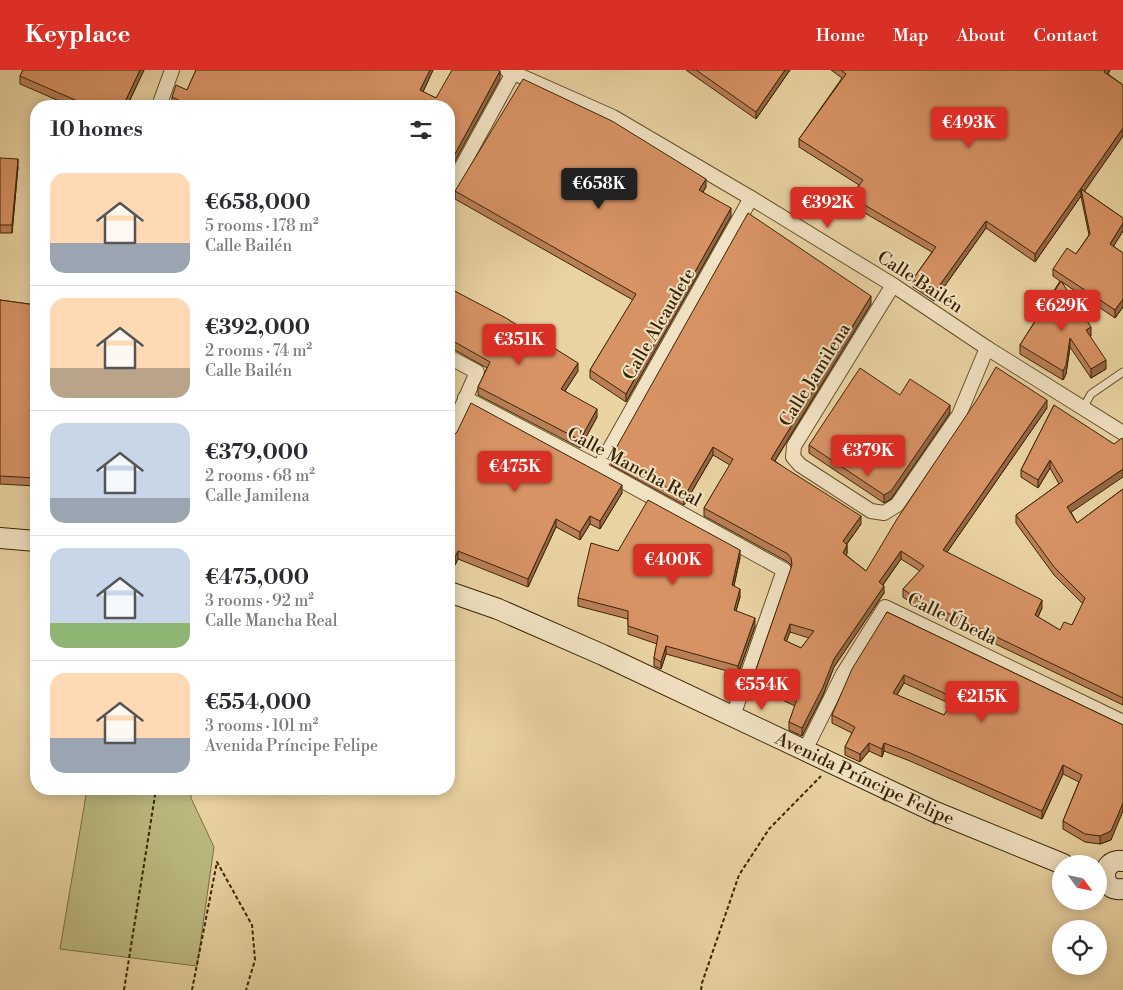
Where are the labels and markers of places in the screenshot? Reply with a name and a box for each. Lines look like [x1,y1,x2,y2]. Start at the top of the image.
pin: €493K [934,106,1004,149]
pin: €658K [564,168,634,210]
pin: €392K [793,186,863,229]
pin: €629K [1027,290,1097,332]
pin: €351K [484,324,554,366]
pin: €379K [833,434,903,477]
pin: €475K [480,450,550,493]
pin: €400K [638,544,708,586]
pin: €554K [727,668,797,711]
pin: €215K [947,680,1017,723]

